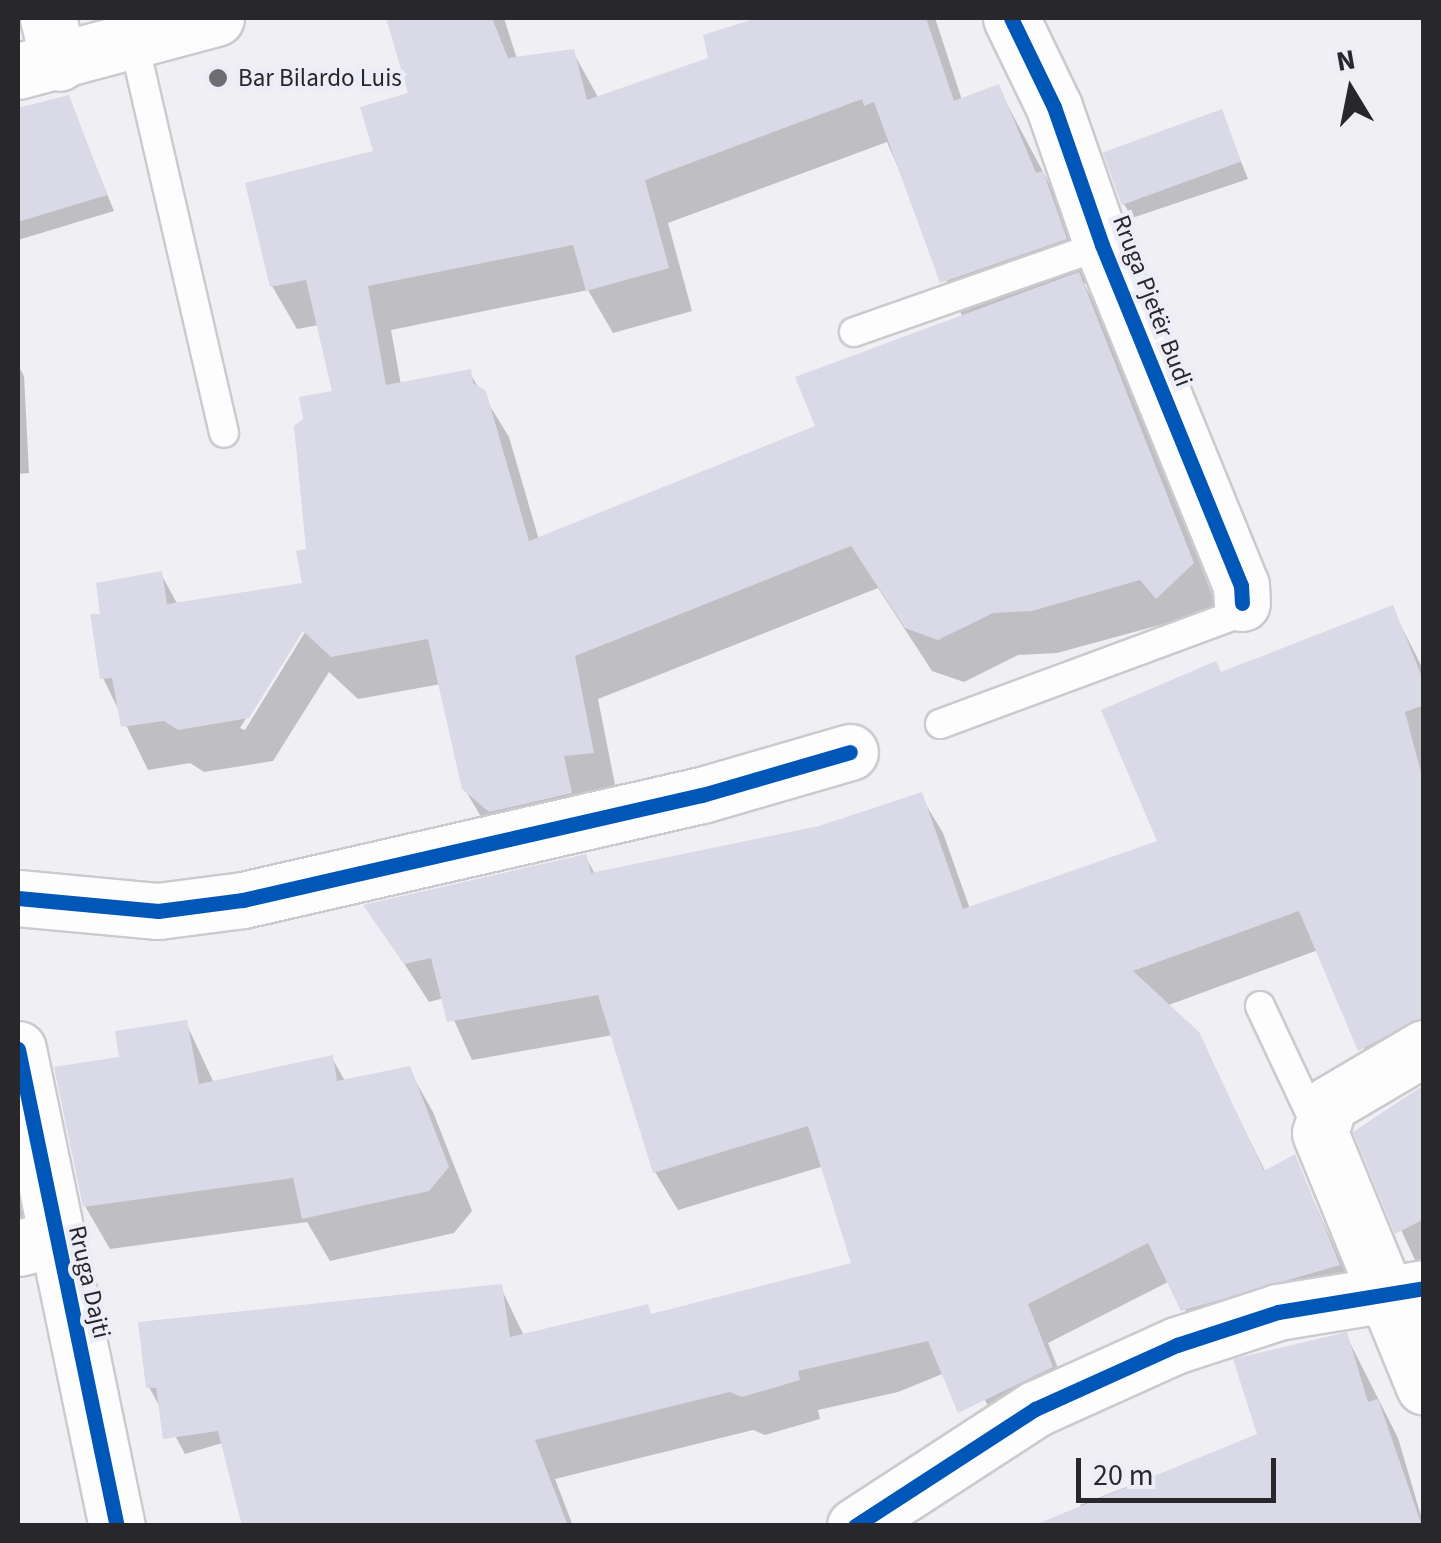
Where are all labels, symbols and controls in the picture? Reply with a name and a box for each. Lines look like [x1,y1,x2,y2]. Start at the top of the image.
text: N [1333,39,1358,82]
north arrow [1301,40,1401,140]
place label: Bar Bilardo Luis [238,63,402,93]
marker: Bar Bilardo Luis [207,67,229,89]
street label: Rruga Pjetër Budi [1106,211,1198,391]
street label: Rruga Dajti [61,1223,117,1341]
scale bar [1081,1438,1281,1500]
text: 20 m [1093,1454,1154,1497]

